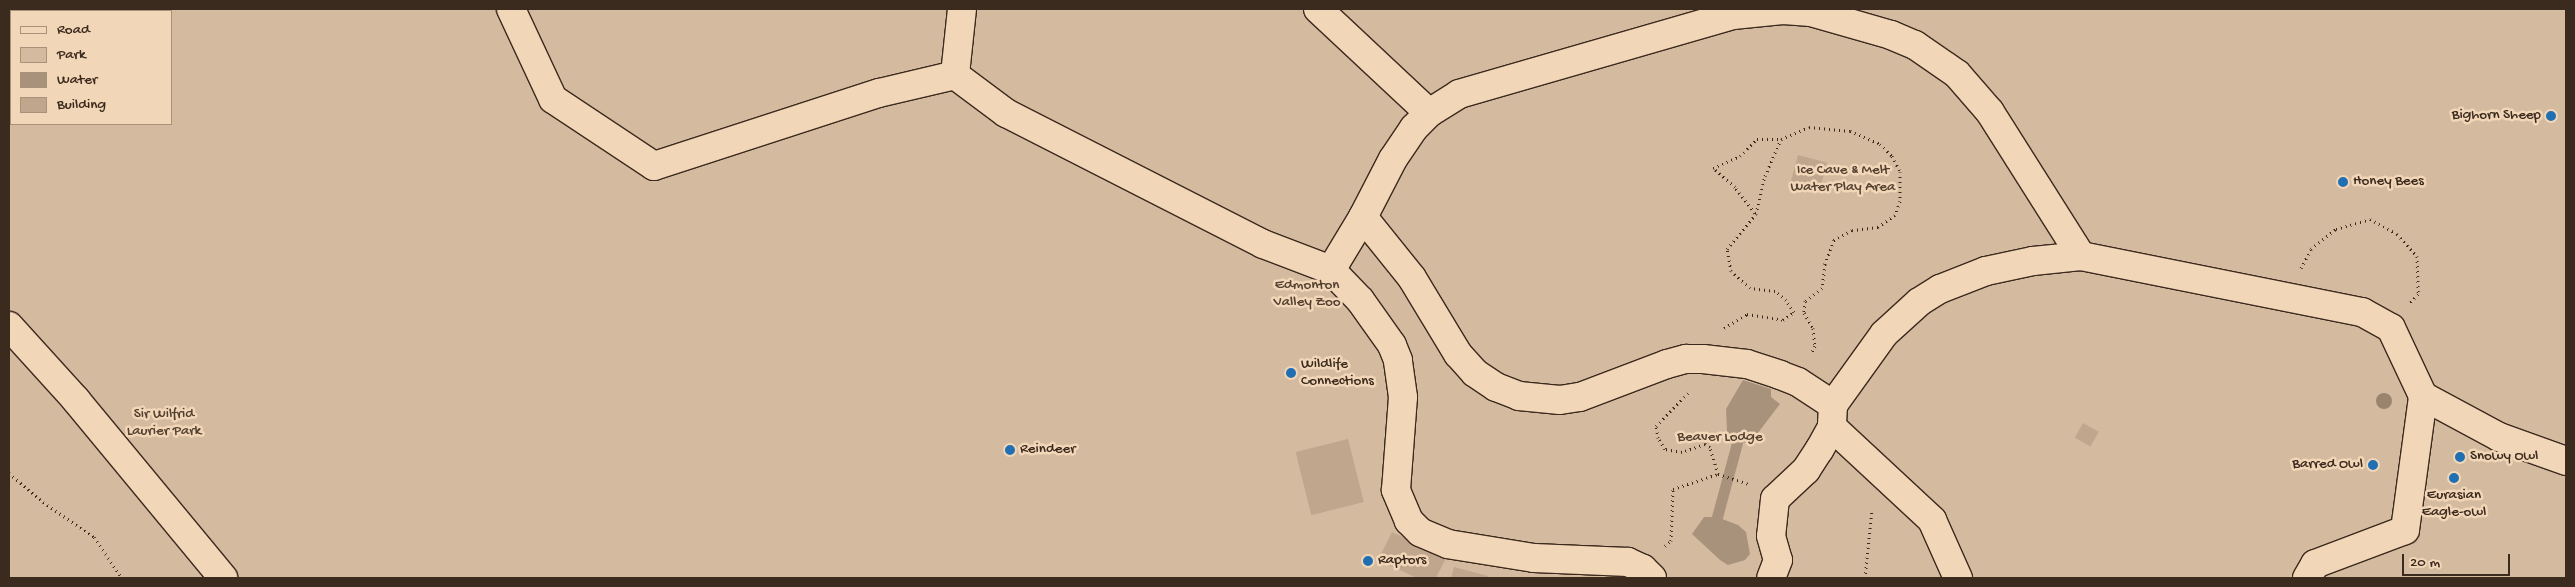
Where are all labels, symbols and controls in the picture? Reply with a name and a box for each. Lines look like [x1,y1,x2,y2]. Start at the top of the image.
legend [10,10,172,125]
text: Road [57,21,90,39]
text: Park [57,46,86,64]
text: Water [57,71,97,89]
text: Building [57,96,106,114]
place label: Bighorn Sheep [2452,107,2541,125]
marker: Bighorn Sheep [2545,110,2557,122]
park label: Ice Cave & Melt Water Play Area [1791,161,1895,196]
place label: Honey Bees [2353,173,2424,191]
marker: Honey Bees [2337,176,2349,188]
park label: Edmonton Valley Zoo [1273,276,1341,311]
place label: Wildlife Connections [1301,355,1374,390]
marker: Wildlife Connections [1285,367,1297,379]
park label: Sir Wilfrid Laurier Park [127,405,201,440]
park label: Beaver Lodge [1677,429,1763,447]
place label: Reindeer [1020,441,1076,459]
marker: Reindeer [1004,444,1016,456]
place label: Snowy Owl [2470,448,2538,466]
marker: Snowy Owl [2454,451,2466,463]
place label: Barred Owl [2292,456,2363,474]
marker: Barred Owl [2367,459,2379,471]
marker: Eurasian Eagle-owl [2448,472,2460,484]
place label: Eurasian Eagle-owl [2422,486,2486,521]
scale bar [2405,544,2512,576]
place label: Raptors [1378,552,1426,570]
text: 20 m [2410,554,2440,572]
marker: Raptors [1362,555,1374,567]

